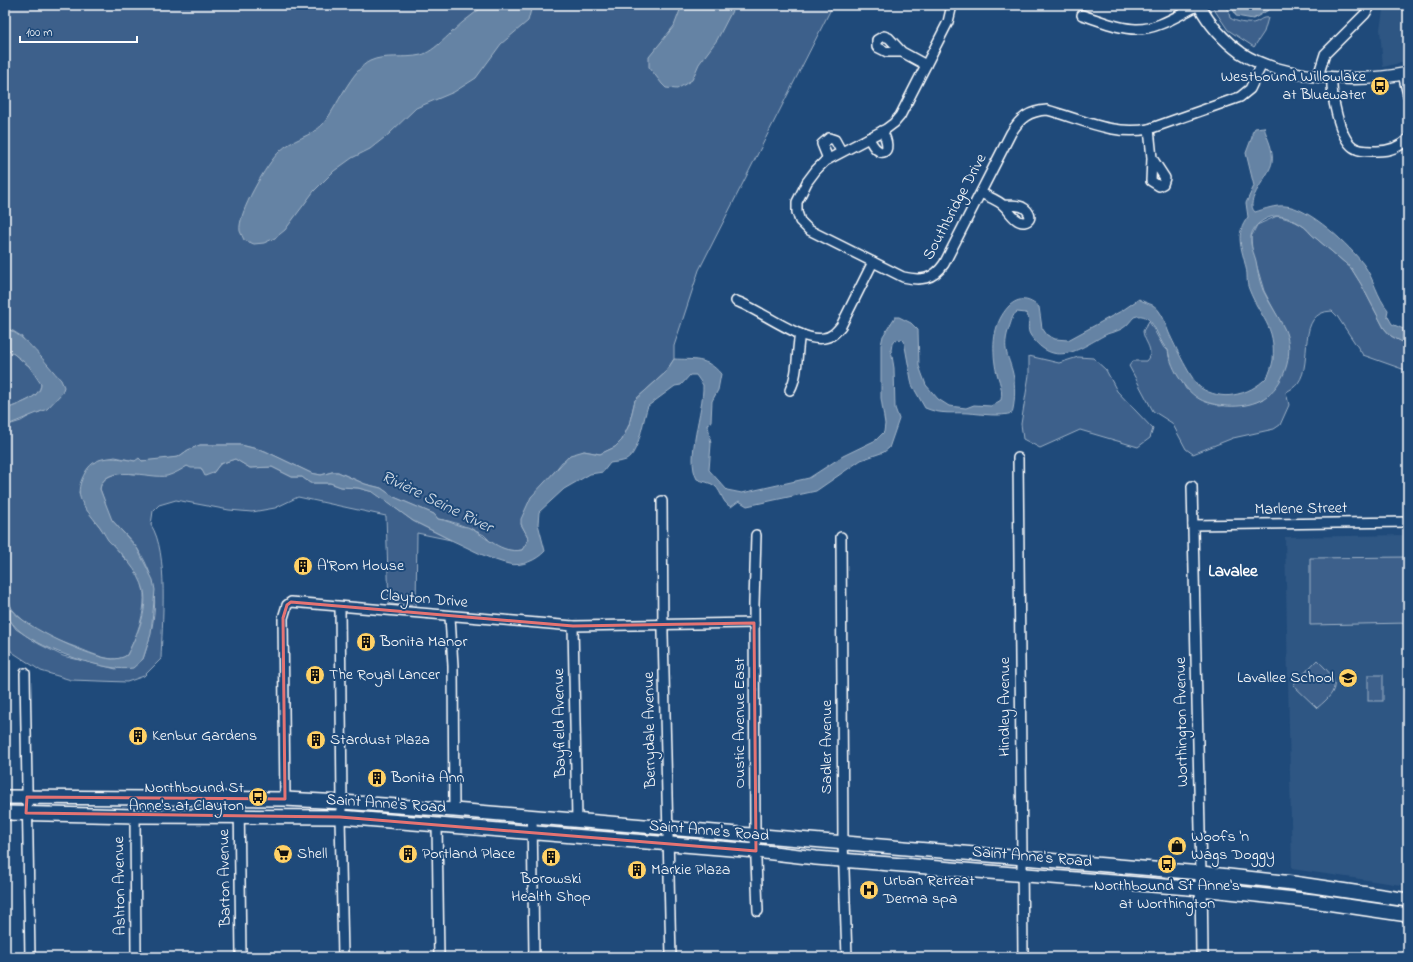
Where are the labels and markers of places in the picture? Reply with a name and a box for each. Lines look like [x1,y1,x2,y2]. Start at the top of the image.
place label: Westbound Willowlake at Bluewater [1221,65,1367,107]
bus stop icon: Westbound Willowlake at Bluewater [1369,75,1391,97]
place label: A'Rom House [317,554,405,578]
building icon: A'Rom House [292,555,314,577]
place label: Bonita Manor [379,630,467,654]
building icon: Bonita Manor [355,631,377,653]
place label: The Royal Lancer [329,663,440,687]
building icon: The Royal Lancer [304,664,326,686]
place label: Lavallee School [1237,666,1334,690]
school or university icon: Lavallee School [1337,667,1359,689]
place label: Kenbur Gardens [152,724,257,748]
building icon: Kenbur Gardens [127,725,149,747]
place label: Stardust Plaza [330,728,430,752]
building icon: Stardust Plaza [305,729,327,751]
place label: Bonita Ann [390,766,465,790]
building icon: Bonita Ann [366,767,388,789]
place label: Northbound St Anne's at Clayton [129,776,245,818]
bus stop icon: Northbound St Anne's at Clayton [247,786,269,808]
place label: Woofs 'n Wags Doggy [1191,825,1275,867]
shop icon: Woofs 'n Wags Doggy [1166,835,1188,857]
place label: Shell [297,842,328,866]
place label: Portland Place [422,842,516,866]
supermarket icon: Shell [272,843,294,865]
building icon: Portland Place [397,843,419,865]
building icon: Borowski Health Shop [540,846,562,868]
bus stop icon: Northbound St Anne's at Worthington [1156,853,1178,875]
place label: Markie Plaza [651,858,730,882]
building icon: Markie Plaza [626,859,648,881]
place label: Borowski Health Shop [511,867,591,909]
place label: Urban Retreat Derma spa [882,869,975,911]
place label: Northbound St Anne's at Worthington [1094,874,1240,916]
hospital icon: Urban Retreat Derma spa [858,879,880,901]

